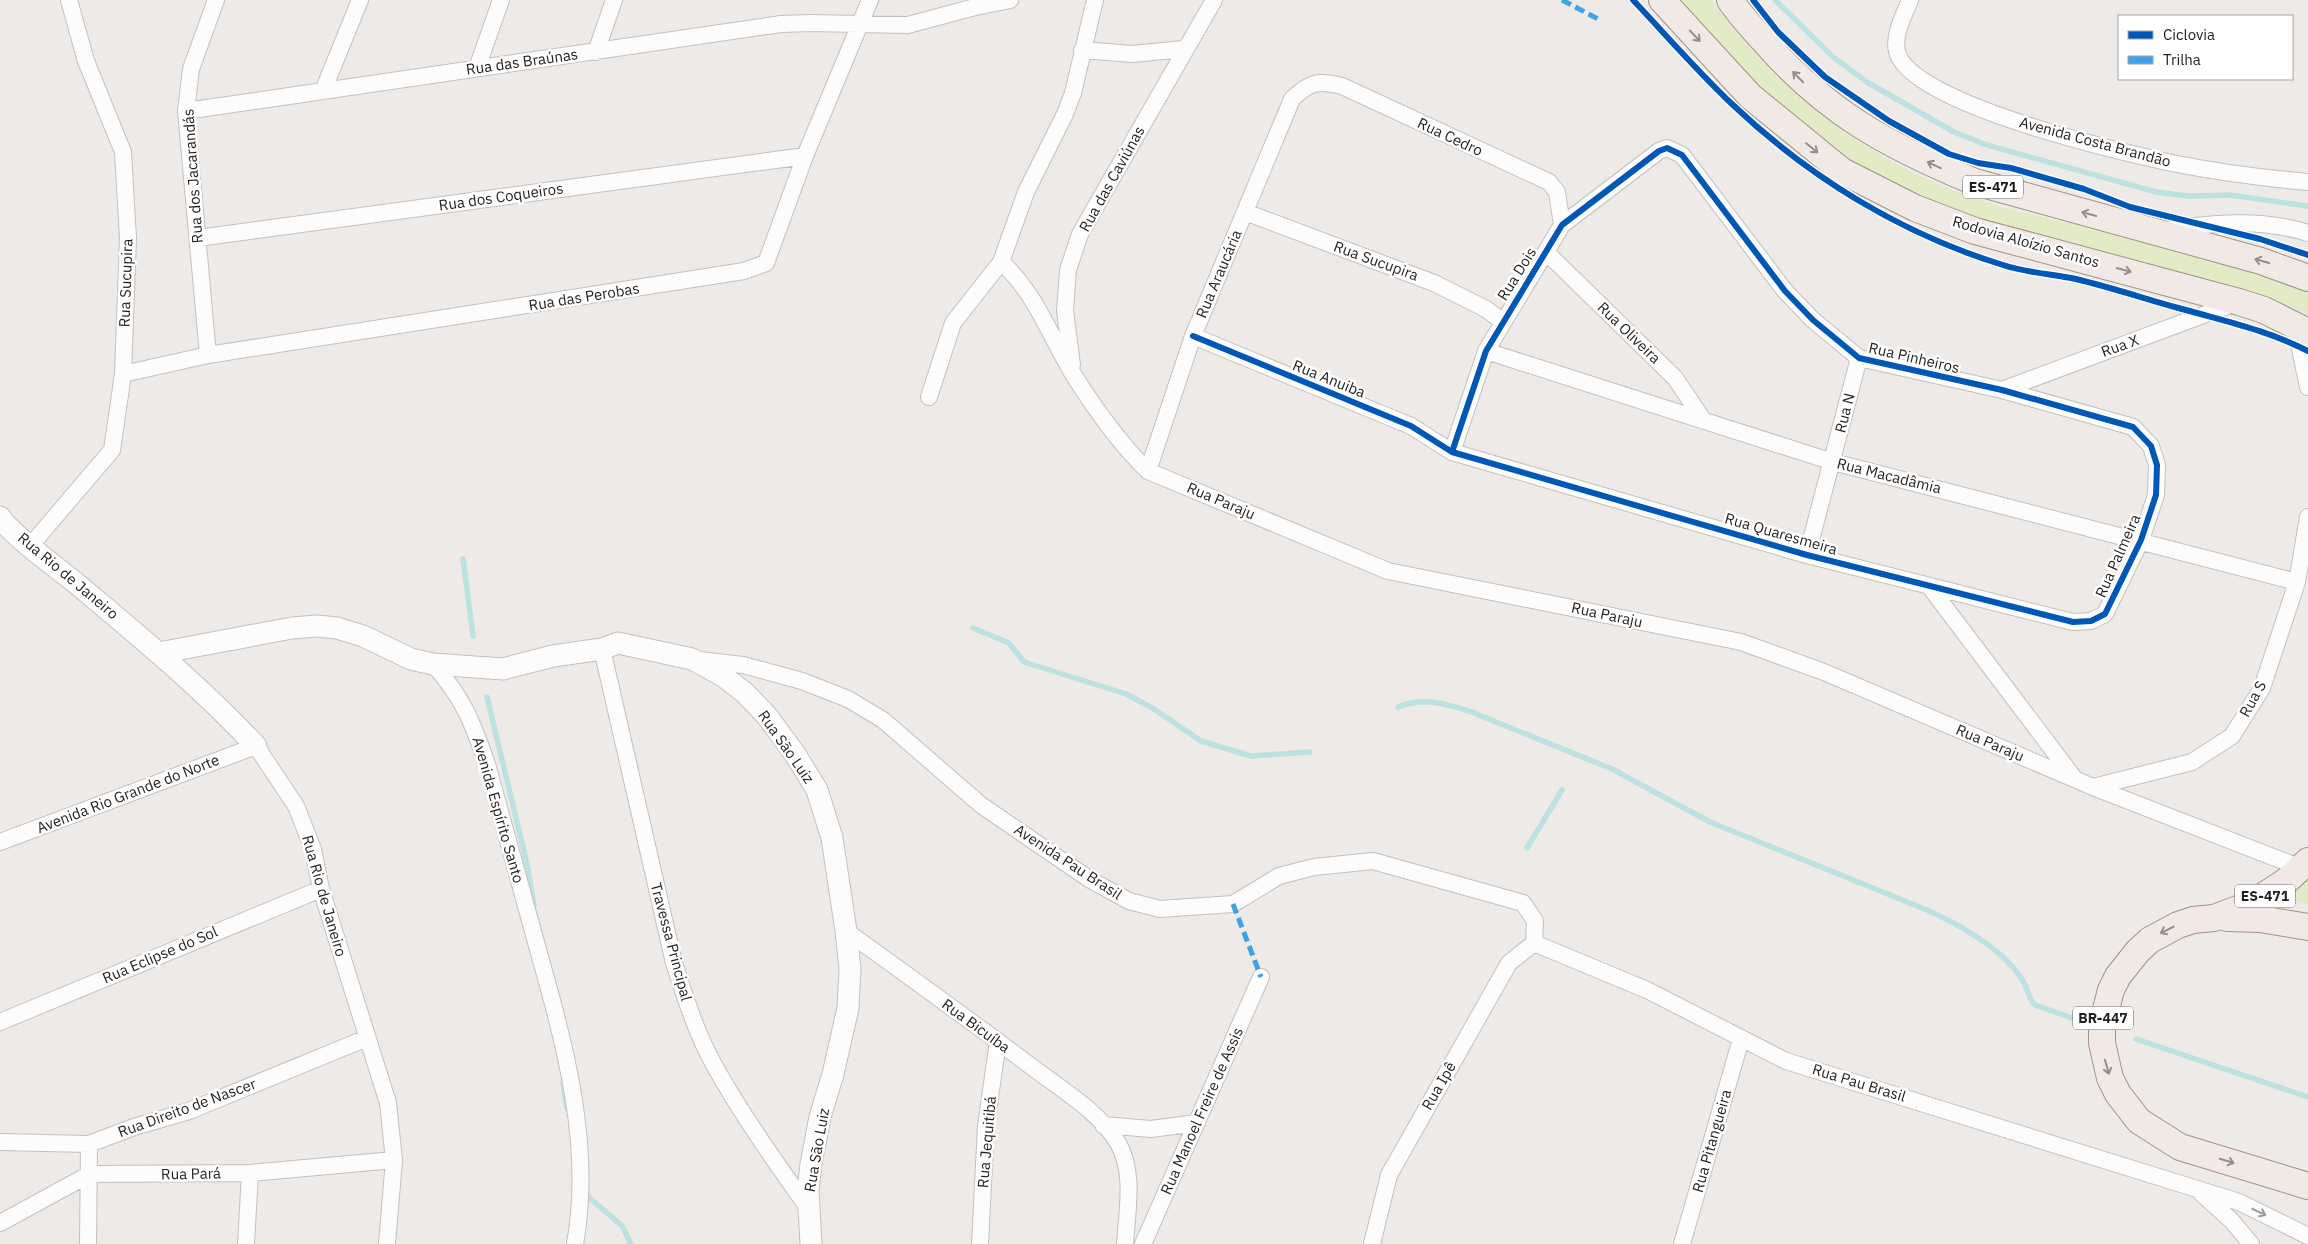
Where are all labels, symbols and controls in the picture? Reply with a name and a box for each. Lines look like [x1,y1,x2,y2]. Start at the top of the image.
legend [2118,15,2293,80]
text: Ciclovia [2163,25,2215,44]
one-way arrow [1689,29,1701,42]
street label: Rua das Braúnas [465,44,579,79]
text: Trilha [2163,50,2201,69]
one-way arrow [1792,71,1804,84]
street label: Rua dos Jacarandás [178,108,207,244]
street label: Avenida Costa Brandão [2017,112,2173,171]
street label: Rua Cedro [1415,113,1486,160]
street label: Rua das Caviúnas [1075,123,1148,235]
one-way arrow [1806,142,1819,153]
one-way arrow [1927,160,1942,169]
road number: ES-471 [1963,176,2023,198]
street label: Rua dos Coqueiros [437,178,564,215]
one-way arrow [2081,209,2097,218]
street label: Rodovia Aloízio Santos [1950,211,2102,272]
street label: Rua Araucária [1191,227,1246,321]
street label: Rua Sucupira [1331,236,1421,285]
street label: Rua Sucupira [114,238,137,328]
street label: Rua Dois [1493,244,1540,304]
one-way arrow [2255,256,2271,266]
one-way arrow [2115,266,2131,275]
street label: Rua das Perobas [527,278,641,315]
street label: Rua Oliveira [1594,298,1665,368]
street label: Rua X [2098,330,2141,361]
street label: Rua Pinheiros [1867,338,1961,377]
street label: Rua Anuiba [1290,355,1368,402]
street label: Rua N [1830,391,1859,435]
street label: Rua Macadâmia [1835,453,1943,498]
street label: Rua Paraju [1184,478,1258,523]
street label: Rua Quaresmeira [1723,508,1840,559]
street label: Rua Palmeira [2091,511,2144,600]
street label: Rua Rio de Janeiro [14,528,122,623]
street label: Rua Paraju [1570,598,1644,631]
street label: Rua S [2235,677,2270,720]
street label: Rua São Luiz [754,706,819,787]
street label: Rua Paraju [1953,720,2027,765]
street label: Avenida Espírito Santo [469,735,528,885]
street label: Avenida Rio Grande do Norte [34,750,222,837]
street label: Avenida Pau Brasil [1011,820,1126,904]
street label: Rua Rio de Janeiro [298,833,351,959]
street label: Travessa Principal [647,881,696,1003]
road number: ES-471 [2235,884,2295,908]
street label: Rua Eclipse do Sol [99,922,220,987]
one-way arrow [2160,925,2175,935]
street label: Rua Bicuíba [938,994,1014,1057]
road number: BR-447 [2073,1006,2133,1030]
street label: Rua Manoel Freire de Assis [1156,1024,1247,1197]
street label: Rua Ipê [1417,1058,1460,1113]
street label: Rua Pau Brasil [1810,1059,1908,1106]
one-way arrow [2102,1059,2112,1075]
street label: Rua Direito de Nascer [115,1074,259,1141]
street label: Rua Pitangueira [1688,1087,1735,1194]
street label: Rua Jequitibá [973,1095,1000,1189]
street label: Rua São Luiz [800,1106,833,1193]
one-way arrow [2218,1157,2234,1167]
street label: Rua Pará [161,1163,221,1184]
one-way arrow [2251,1207,2266,1217]

